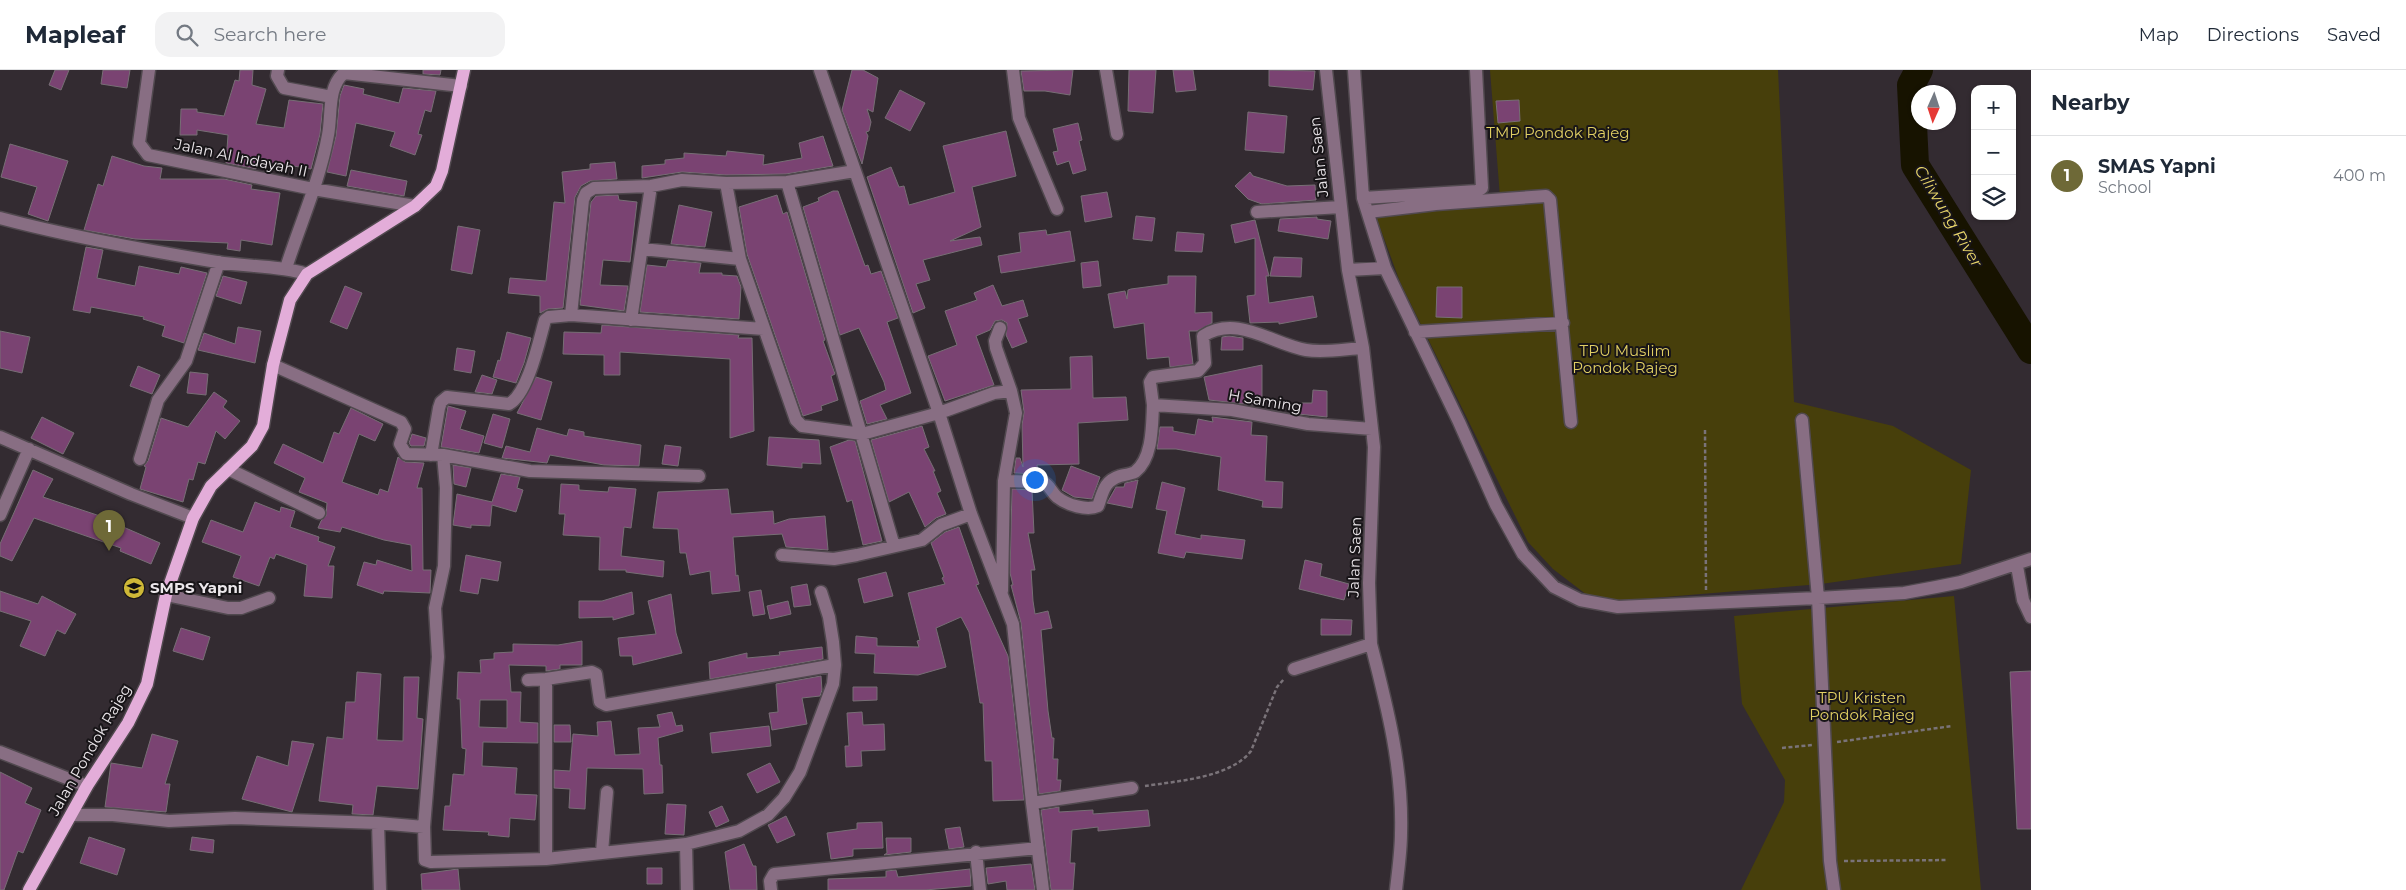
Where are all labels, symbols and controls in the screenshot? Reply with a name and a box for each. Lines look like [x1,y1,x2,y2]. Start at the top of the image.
search box [155,12,505,57]
text: Mapleaf [25,20,125,49]
icon: search [173,21,201,49]
text: Search here [213,23,326,46]
text: Map [2139,24,2179,46]
text: Directions [2207,24,2299,46]
text: Saved [2327,24,2381,46]
north arrow [1911,85,1956,130]
map controls [1971,85,2016,220]
button: + [1971,85,2016,130]
text: Nearby [2051,90,2130,115]
street label: Jalan Saen [1305,116,1332,199]
park label: TMP Pondok Rajeg [1486,123,1630,142]
button: − [1971,130,2016,175]
street label: Jalan Al Indayah II [172,134,309,181]
text: SMAS Yapni [2098,155,2216,178]
water label: Ciliwung River [1911,162,1987,271]
text: 1 [2064,166,2070,185]
text: 400 m [2333,166,2386,185]
button: layers [1971,175,2016,220]
text: School [2098,178,2152,197]
park label: TPU Muslim Pondok Rajeg [1572,341,1678,377]
street label: H Saming [1227,385,1303,416]
your location [1022,467,1048,493]
pin: 1 [93,510,125,551]
street label: Jalan Saen [1344,516,1365,599]
school or university icon: SMPS Yapni [122,576,146,600]
place label: SMPS Yapni [150,578,242,597]
street label: Jalan Pondok Rajeg [44,680,135,820]
park label: TPU Kristen Pondok Rajeg [1809,688,1915,724]

